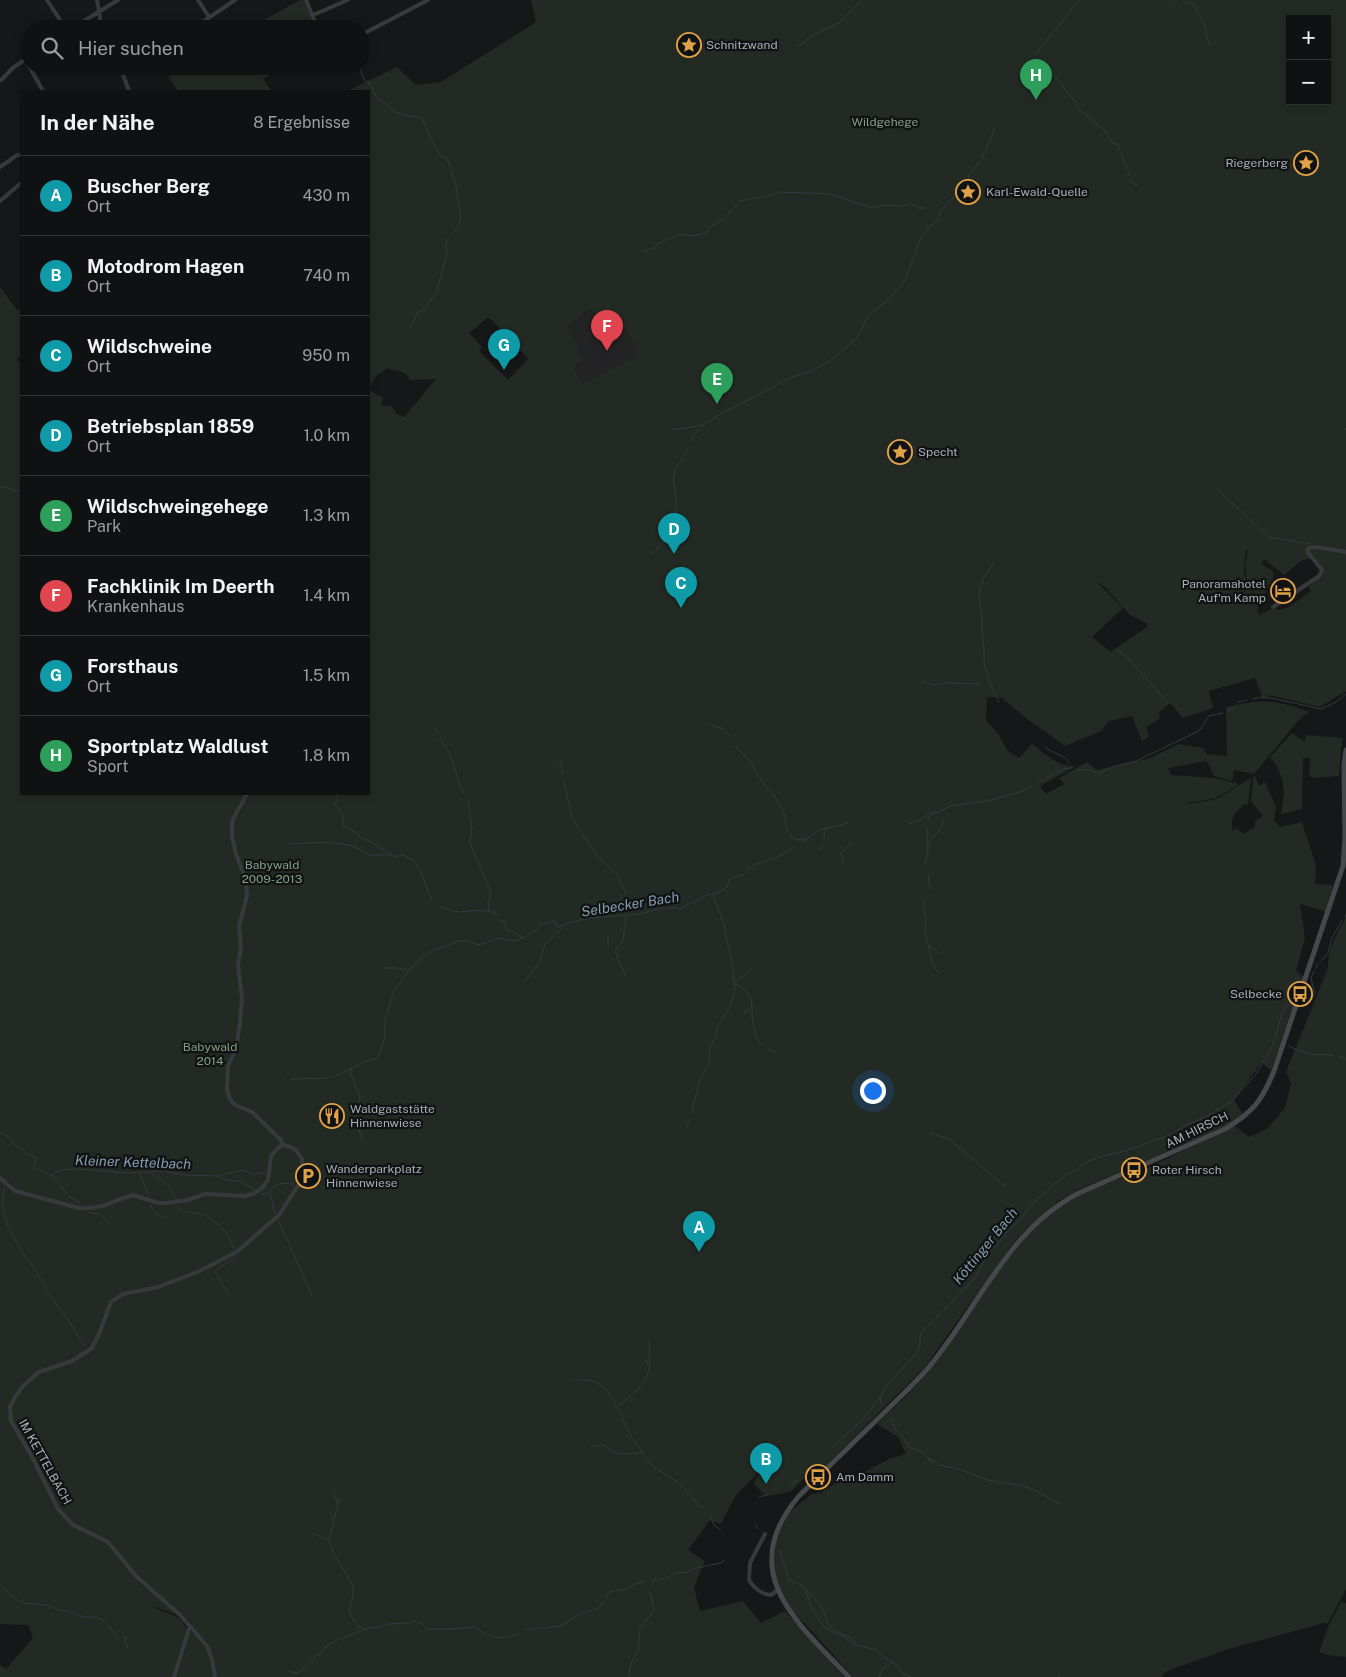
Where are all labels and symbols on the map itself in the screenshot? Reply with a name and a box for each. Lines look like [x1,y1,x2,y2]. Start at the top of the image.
place icon: Schnitzwand [676,32,702,58]
place label: Schnitzwand [706,38,778,52]
pin: H [1020,59,1052,100]
park label: Wildgehege [852,115,919,129]
place icon: Riegerberg [1293,150,1319,176]
place label: Riegerberg [1226,156,1288,170]
place icon: Karl-Ewald-Quelle [955,179,981,205]
place label: Karl-Ewald-Quelle [986,185,1088,199]
pin: F [591,310,623,351]
pin: G [488,329,520,370]
pin: E [701,363,733,404]
place icon: Specht [887,439,913,465]
place label: Specht [918,445,958,459]
pin: D [658,513,690,554]
pin: C [665,567,697,608]
place label: Panoramahotel Auf'm Kamp [1182,577,1266,605]
hotel icon: Panoramahotel Auf'm Kamp [1270,578,1296,604]
park label: Babywald 2009-2013 [242,858,302,886]
water label: Selbecker Bach [580,888,680,920]
bus stop icon: Selbecke [1287,981,1313,1007]
place label: Selbecke [1230,987,1282,1001]
park label: Babywald 2014 [183,1040,237,1068]
your location [860,1078,886,1104]
place label: Waldgaststätte Hinnenwiese [350,1102,435,1130]
restaurant icon: Waldgaststätte Hinnenwiese [319,1103,345,1129]
street label: AM HIRSCH [1163,1109,1231,1151]
water label: Kleiner Kettelbach [75,1152,192,1172]
bus stop icon: Roter Hirsch [1121,1157,1147,1183]
place label: Wanderparkplatz Hinnenwiese [326,1162,422,1190]
parking icon: Wanderparkplatz Hinnenwiese [295,1163,321,1189]
place label: Roter Hirsch [1152,1163,1222,1177]
water label: Köttinger Bach [949,1205,1021,1287]
pin: A [683,1211,715,1252]
street label: IM KETTELBACH [16,1417,74,1507]
pin: B [750,1443,782,1484]
bus stop icon: Am Damm [805,1464,831,1490]
place label: Am Damm [836,1470,894,1484]

